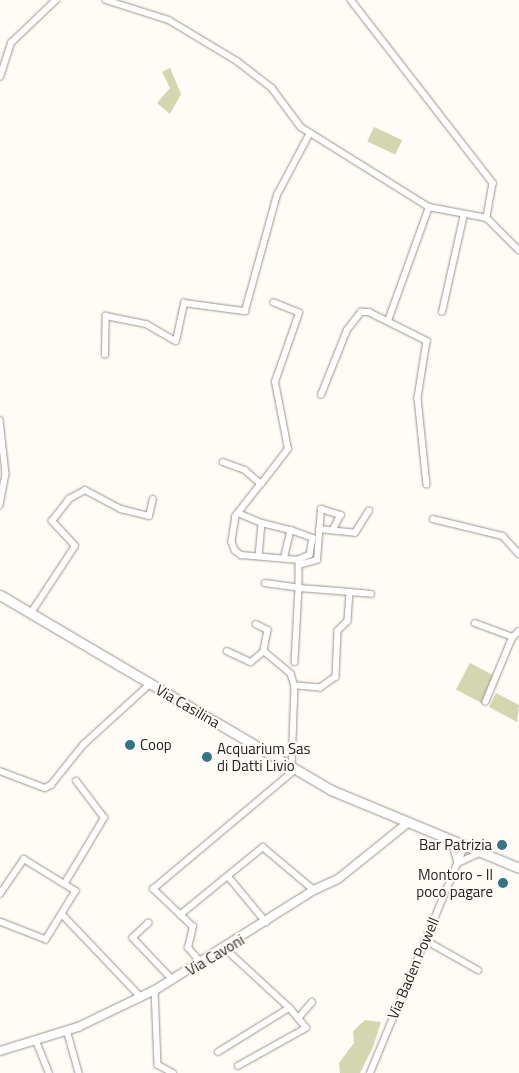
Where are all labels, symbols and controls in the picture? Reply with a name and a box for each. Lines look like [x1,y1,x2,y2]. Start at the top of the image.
street label: Via Casilina [153,680,223,732]
place label: Coop [140,736,172,754]
marker: Coop [124,739,136,751]
place label: Acquarium Sas di Datti Livio [217,739,311,774]
marker: Acquarium Sas di Datti Livio [201,751,213,763]
place label: Bar Patrizia [419,836,492,854]
marker: Bar Patrizia [496,839,508,851]
place label: Montoro - Il poco pagare [416,865,493,900]
marker: Montoro - Il poco pagare [497,877,509,889]
street label: Via Baden Powell [383,914,443,1022]
street label: Via Cavoni [183,931,247,979]

